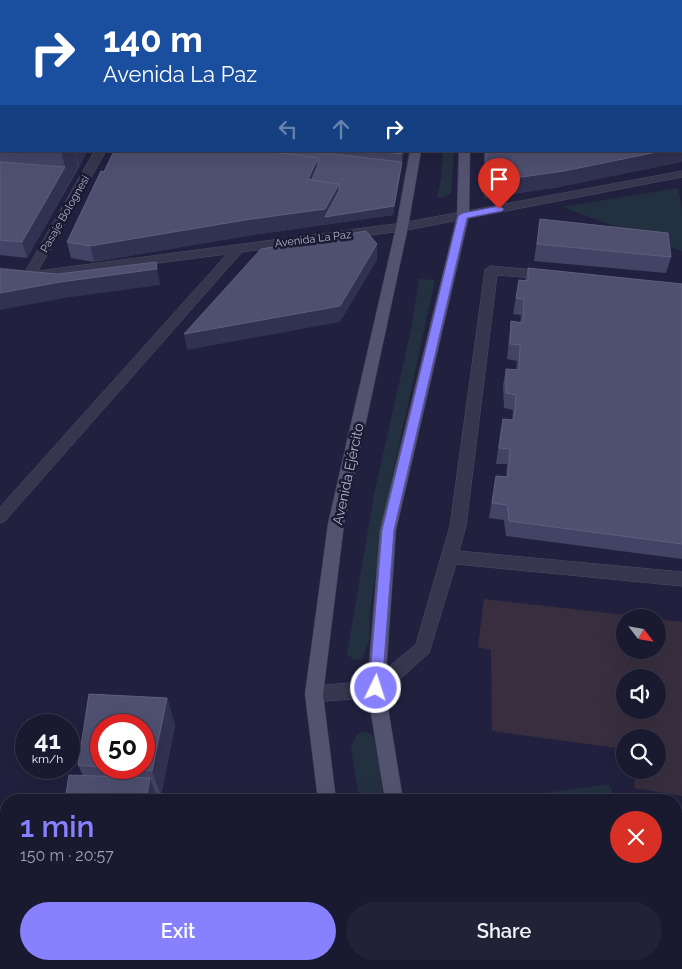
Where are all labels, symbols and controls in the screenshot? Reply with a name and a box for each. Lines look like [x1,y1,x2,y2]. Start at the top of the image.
text: 140 m [103,19,203,60]
icon: right [20,20,85,85]
text: Avenida La Paz [103,61,257,87]
icon: left [274,115,302,143]
icon: ahead [327,115,355,143]
icon: right [380,115,408,143]
pin [478,158,520,209]
icon: arrive [485,165,513,193]
street label: Pasaje Bolognesi [38,173,92,255]
street label: Avenida La Paz [274,228,353,250]
street label: Avenida Ejército [329,422,367,526]
north arrow [616,609,666,659]
map controls [616,609,666,779]
position arrow [349,661,401,713]
button: sound [616,669,666,719]
speed limit sign: 50 [90,714,155,779]
text: 41 [34,725,61,755]
button: search [616,729,666,779]
text: km/h [32,752,63,766]
text: 1 min [20,809,95,844]
button: close [610,811,662,863]
text: 150 m · 20:57 [20,846,114,865]
button: Exit [20,902,336,960]
button: Share [346,902,662,960]

